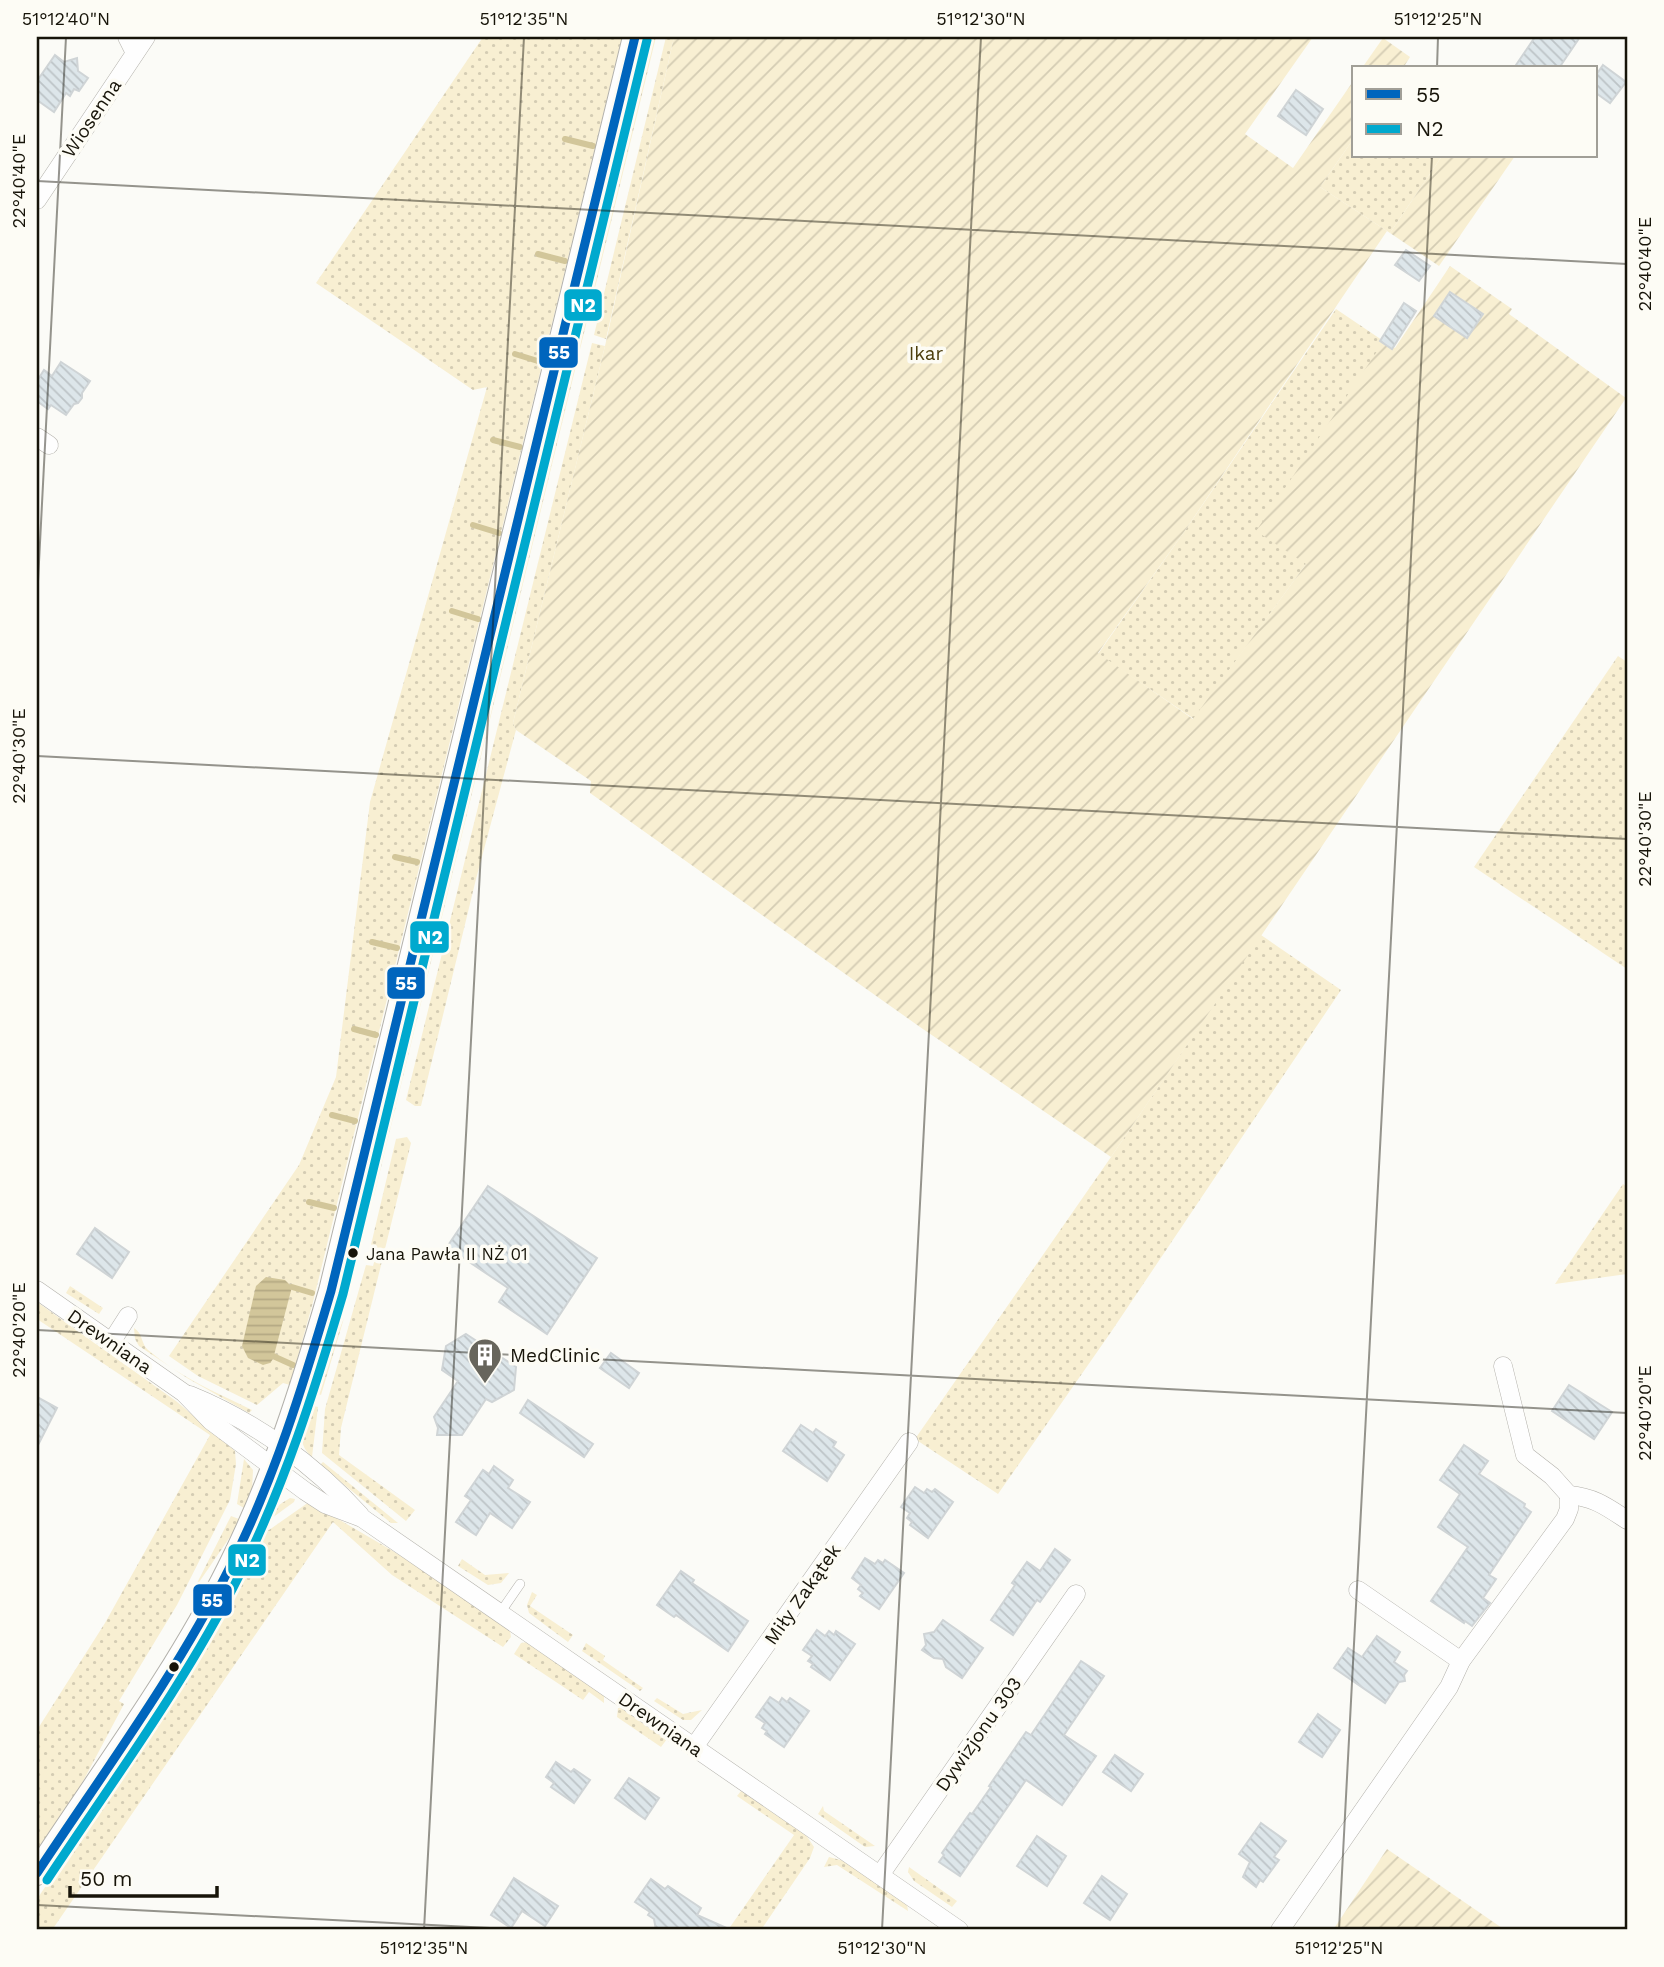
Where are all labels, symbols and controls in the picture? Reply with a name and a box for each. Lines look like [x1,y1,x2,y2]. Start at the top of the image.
text: 51°12'40"N [22,8,110,29]
text: 51°12'35"N [480,8,568,29]
text: 51°12'30"N [936,8,1026,29]
text: 51°12'25"N [1394,8,1482,29]
legend [1352,66,1598,158]
street label: Wiosenna [57,74,126,162]
text: 55 [1416,82,1440,107]
text: N2 [1416,116,1444,141]
text: 22°40'40"E [8,134,29,228]
text: 22°40'40"E [1634,217,1655,311]
line badge: N2 [563,288,603,322]
text: N2 [570,294,596,317]
line badge: 55 [538,336,579,369]
text: 55 [548,341,570,364]
park label: Ikar [909,342,944,365]
text: 22°40'30"E [8,708,29,804]
text: 22°40'30"E [1634,791,1655,887]
line badge: N2 [409,920,450,954]
text: N2 [417,926,443,949]
line badge: 55 [386,966,426,1000]
text: 55 [395,972,417,995]
place label: Jana Pawła II NŻ 01 [366,1244,528,1264]
marker: Jana Pawła II NŻ 01 [346,1246,360,1260]
text: 22°40'20"E [8,1282,29,1378]
street label: Drewniana [63,1304,157,1379]
building icon: MedClinic [466,1336,504,1385]
place label: MedClinic [510,1344,600,1367]
text: 22°40'20"E [1634,1365,1655,1461]
street label: Miły Zakątek [759,1539,846,1649]
line badge: N2 [227,1543,267,1577]
text: N2 [234,1549,260,1572]
line badge: 55 [192,1583,233,1617]
text: 55 [201,1589,223,1612]
unlabelled marker [167,1660,181,1674]
street label: Dywizjonu 303 [930,1673,1026,1796]
street label: Drewniana [614,1687,708,1762]
scale bar [70,1855,217,1899]
text: 50 m [80,1866,132,1891]
text: 51°12'35"N [380,1937,468,1958]
text: 51°12'30"N [837,1937,927,1958]
text: 51°12'25"N [1295,1937,1383,1958]

